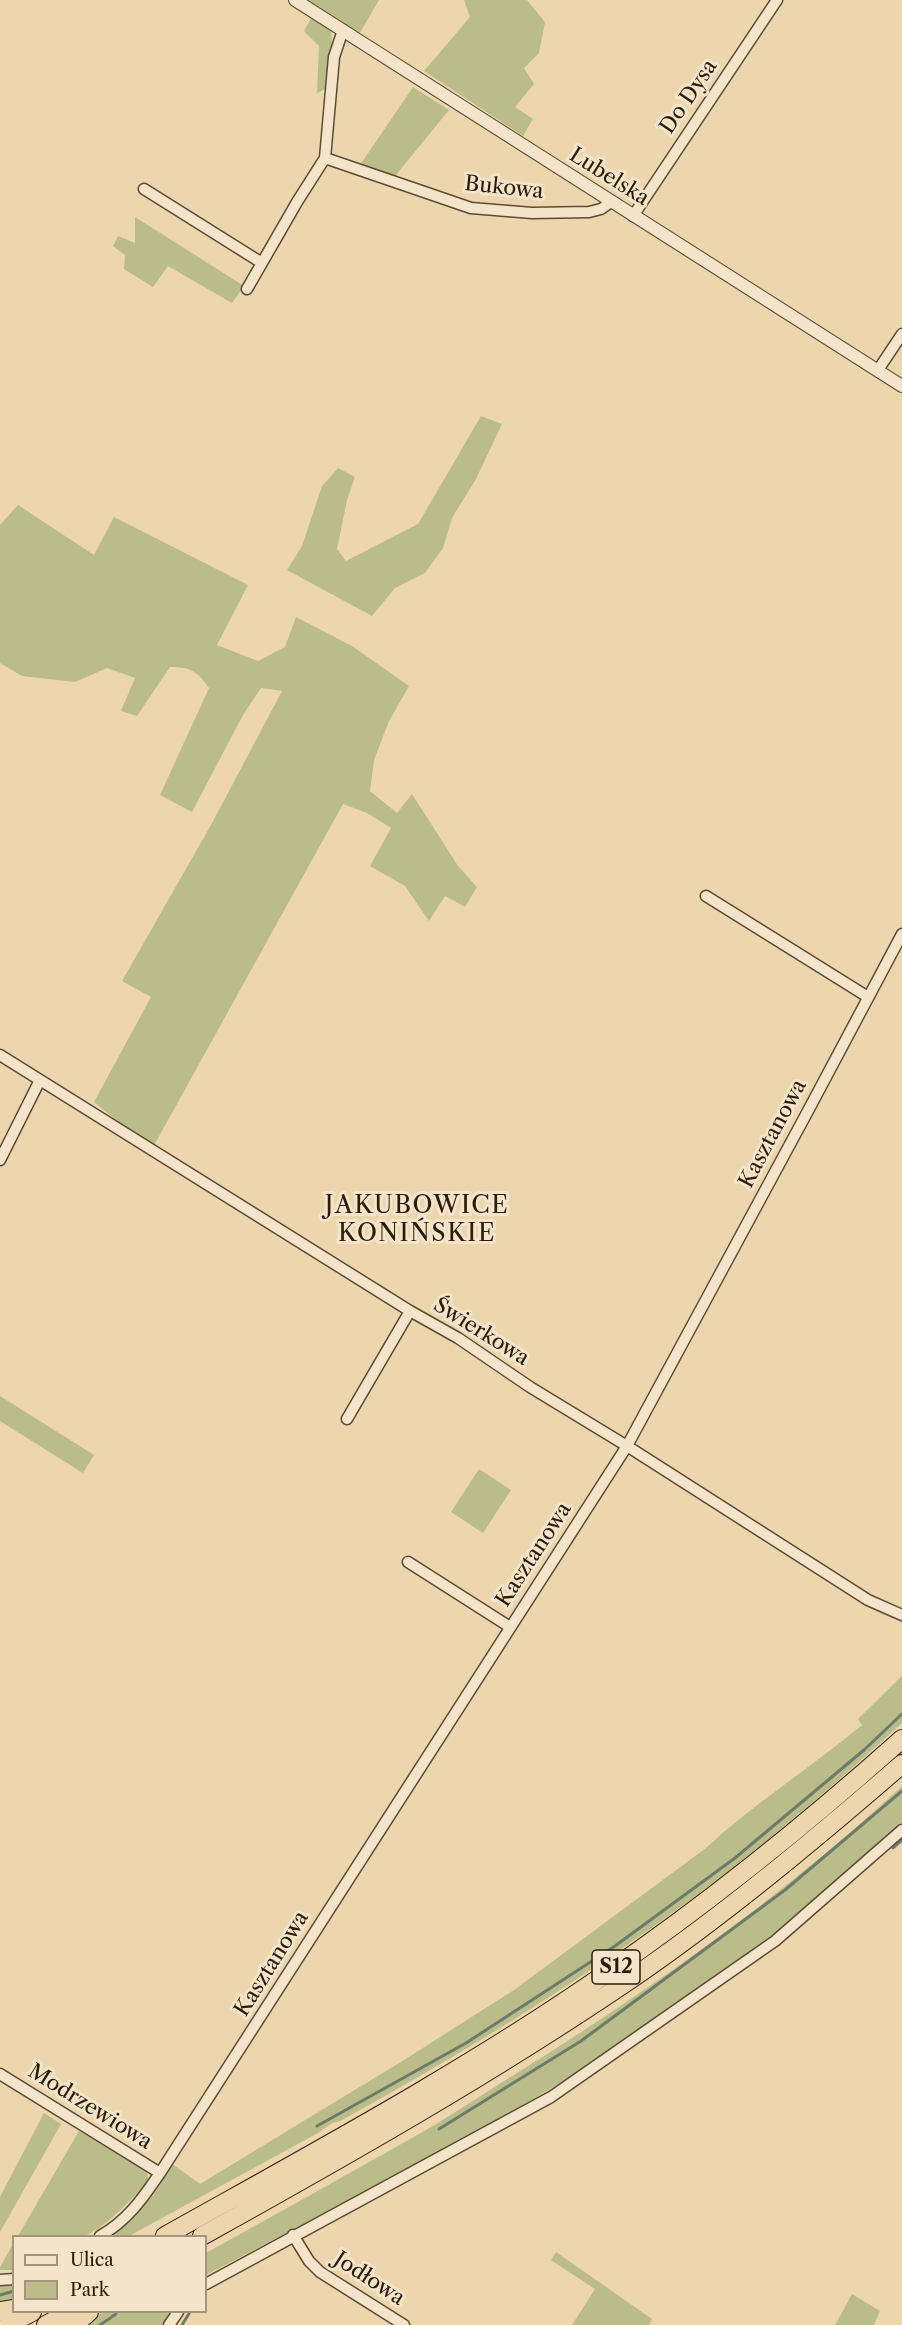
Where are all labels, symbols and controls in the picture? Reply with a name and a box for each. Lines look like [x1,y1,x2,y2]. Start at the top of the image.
street label: Do Dysa [655,55,723,139]
street label: Lubelska [564,143,654,211]
street label: Bukowa [463,171,545,205]
street label: Kasztanowa [734,1075,812,1193]
district label: JAKUBOWICE KONIŃSKIE [325,1192,509,1248]
street label: Świerkowa [428,1293,534,1371]
street label: Kasztanowa [491,1498,577,1612]
street label: Kasztanowa [230,1907,314,2021]
road number: S12 [592,1950,640,1984]
street label: Modrzewiowa [23,2059,157,2155]
legend [12,2235,207,2313]
street label: Jodłowa [329,2247,409,2311]
text: Ulica [70,2249,114,2271]
text: Park [70,2279,109,2301]

